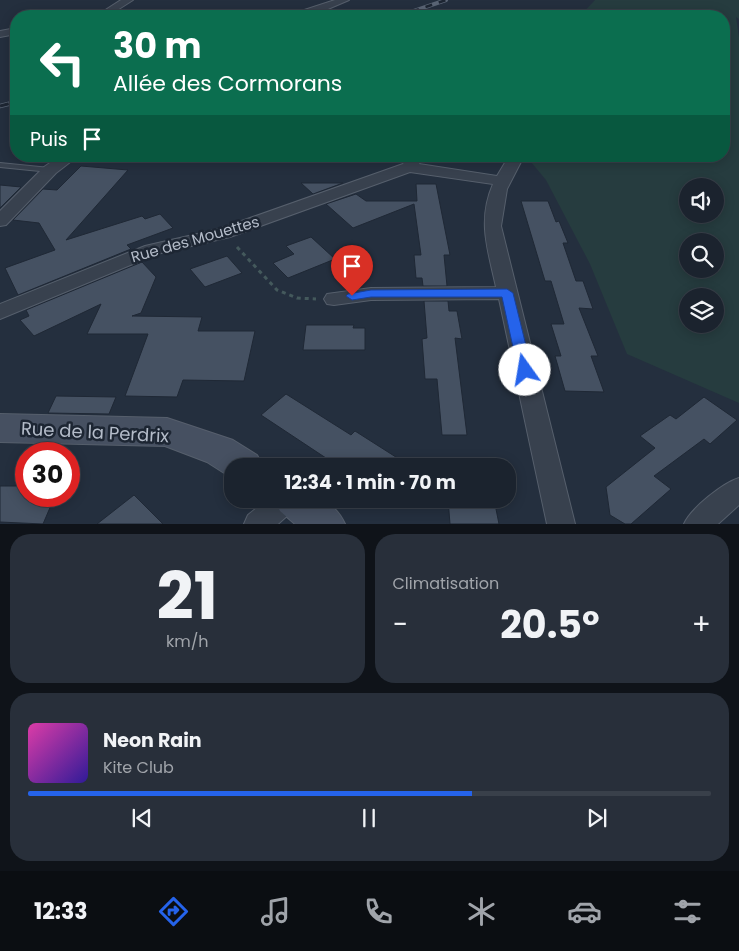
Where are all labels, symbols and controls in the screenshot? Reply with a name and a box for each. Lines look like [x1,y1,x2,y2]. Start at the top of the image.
text: 30 m [113,21,201,70]
icon: left [30,30,95,95]
text: Allée des Cormorans [113,68,342,99]
icon: arrive [78,125,106,153]
text: Puis [30,126,68,153]
map controls [679,178,724,333]
button: sound [679,178,724,223]
street label: Rue des Mouettes [128,211,262,267]
button: search [679,233,724,278]
pin [331,245,373,296]
icon: arrive [338,252,366,280]
button: layers [679,288,724,333]
position arrow [498,343,550,395]
street label: Rue de la Perdrix [20,416,170,448]
speed limit sign: 30 [15,442,80,507]
text: 12:34 · 1 min · 70 m [284,469,456,496]
text: 21 [156,551,218,642]
text: Climatisation [393,572,499,595]
text: 20.5° [500,598,600,651]
text: − [393,605,408,644]
text: + [692,605,711,644]
text: km/h [166,630,209,653]
text: Neon Rain [103,727,202,754]
text: Kite Club [103,756,174,779]
icon: previous [128,804,156,832]
icon: pause [355,804,383,832]
icon: next [583,804,611,832]
icon: directions [156,894,191,929]
icon: music [258,894,293,929]
icon: phone [361,894,396,929]
icon: climate [464,894,499,929]
icon: car [567,894,602,929]
icon: filters [670,894,705,929]
text: 12:33 [34,896,88,927]

